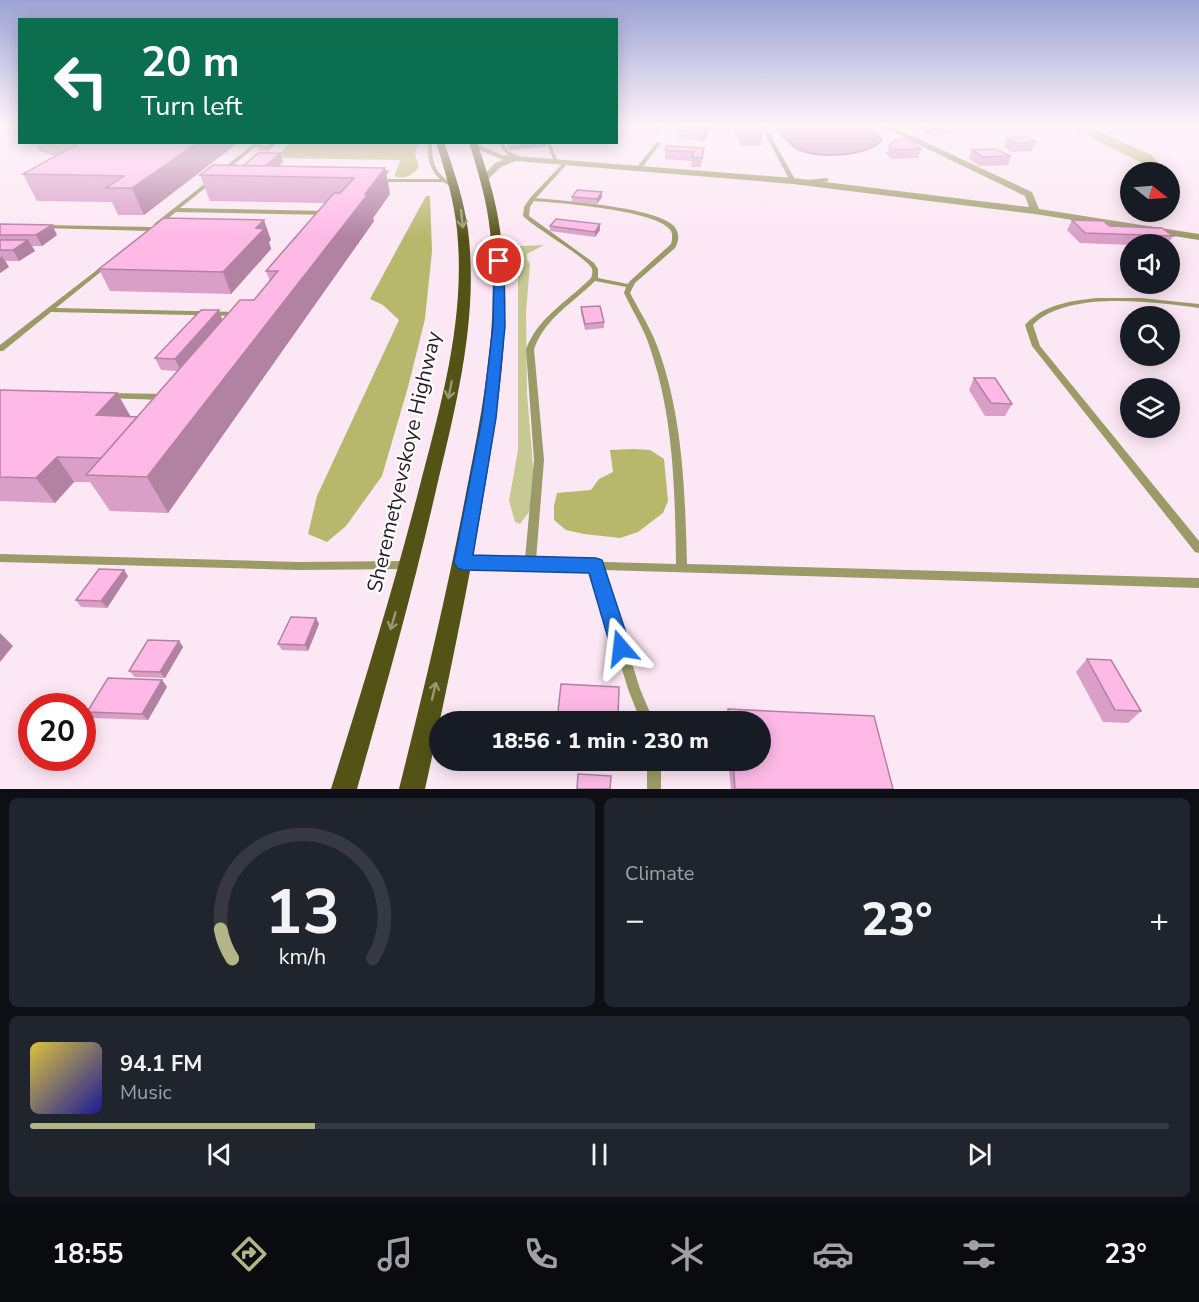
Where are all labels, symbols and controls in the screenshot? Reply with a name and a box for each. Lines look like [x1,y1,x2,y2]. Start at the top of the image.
text: 20 m [141,34,240,91]
icon: left [42,42,120,120]
text: Turn left [141,88,242,125]
north arrow [1120,162,1180,222]
map controls [1120,162,1180,438]
one-way arrow [457,208,468,228]
button: sound [1120,234,1180,294]
pin [473,235,524,286]
icon: arrive [482,244,515,277]
button: search [1120,306,1180,366]
street label: Sheremetyevskoye Highway [360,329,448,595]
button: layers [1120,378,1180,438]
one-way arrow [444,380,455,399]
one-way arrow [387,611,398,630]
position arrow [589,616,653,680]
one-way arrow [429,682,440,701]
speed limit sign: 20 [18,693,96,771]
text: 18:56 · 1 min · 230 m [491,726,709,756]
text: Climate [625,860,694,887]
text: 13 [265,870,339,955]
text: 23° [861,890,933,951]
text: − [625,898,645,943]
text: + [1149,898,1169,943]
text: km/h [278,943,326,973]
text: 94.1 FM [120,1049,202,1079]
text: Music [120,1079,172,1106]
icon: previous [203,1138,236,1171]
icon: pause [583,1138,616,1171]
icon: next [963,1138,996,1171]
icon: directions [228,1233,270,1275]
icon: music [374,1233,416,1275]
icon: phone [520,1233,562,1275]
icon: climate [666,1233,708,1275]
icon: car [812,1233,854,1275]
icon: filters [958,1233,1000,1275]
text: 18:55 [52,1236,124,1273]
text: 23° [1104,1236,1147,1273]

